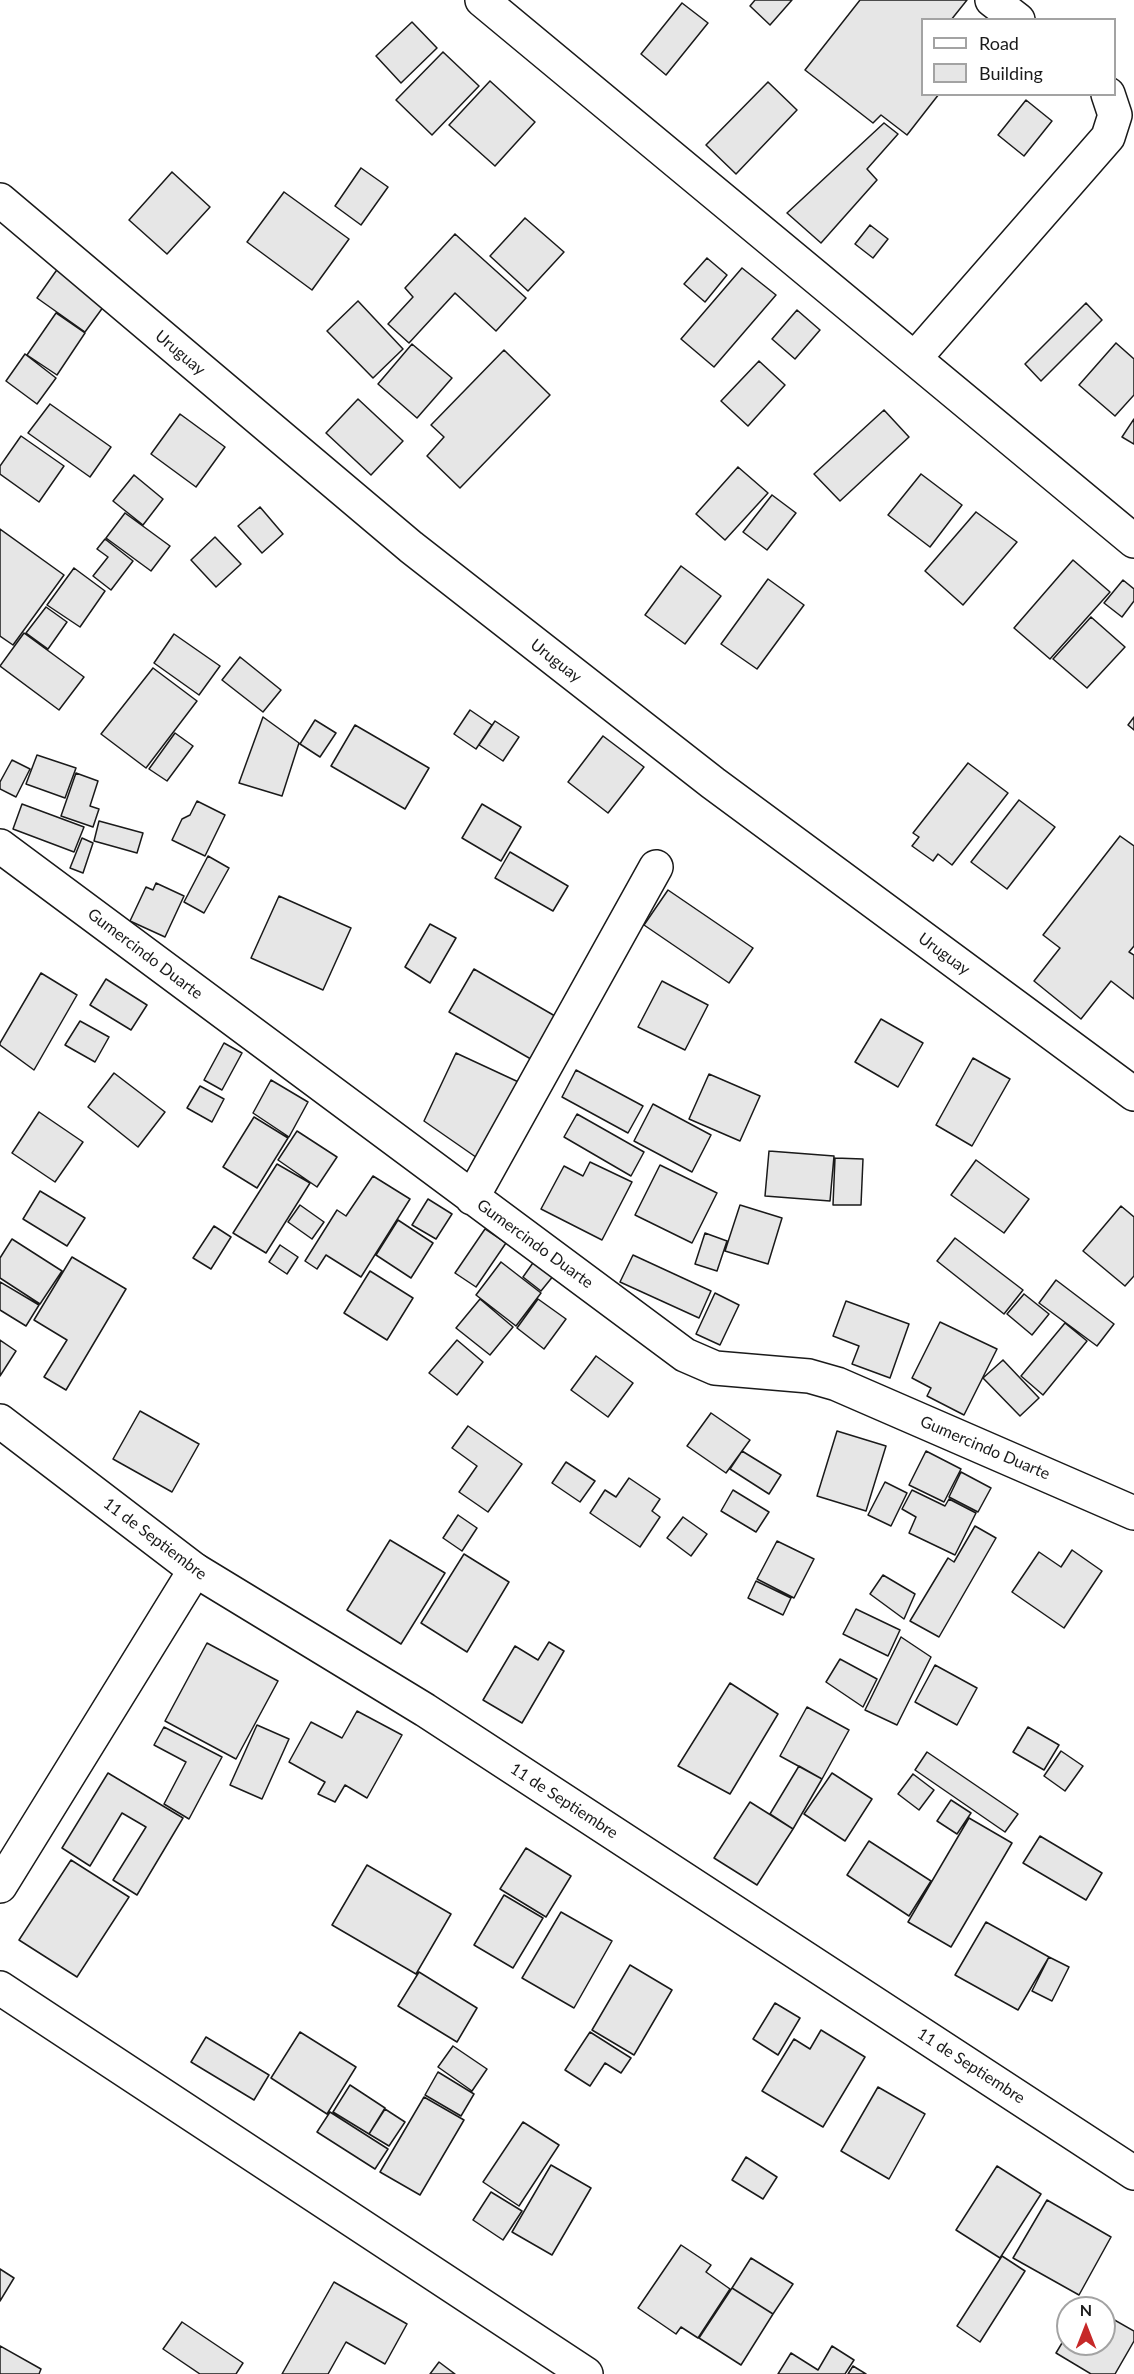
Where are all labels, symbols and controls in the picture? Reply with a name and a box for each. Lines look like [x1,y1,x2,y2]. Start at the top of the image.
legend [921,18,1116,96]
text: Road [979,32,1019,54]
text: Building [979,62,1043,84]
street label: Uruguay [151,327,209,379]
street label: Uruguay [527,635,585,687]
street label: Gumercindo Duarte [84,905,206,1003]
street label: Uruguay [914,929,974,979]
street label: Gumercindo Duarte [473,1195,597,1293]
street label: Gumercindo Duarte [917,1412,1053,1484]
street label: 11 de Septiembre [100,1494,210,1584]
street label: 11 de Septiembre [507,1759,621,1843]
street label: 11 de Septiembre [914,2024,1028,2108]
north arrow [1056,2296,1116,2356]
text: N [1080,2300,1092,2319]

